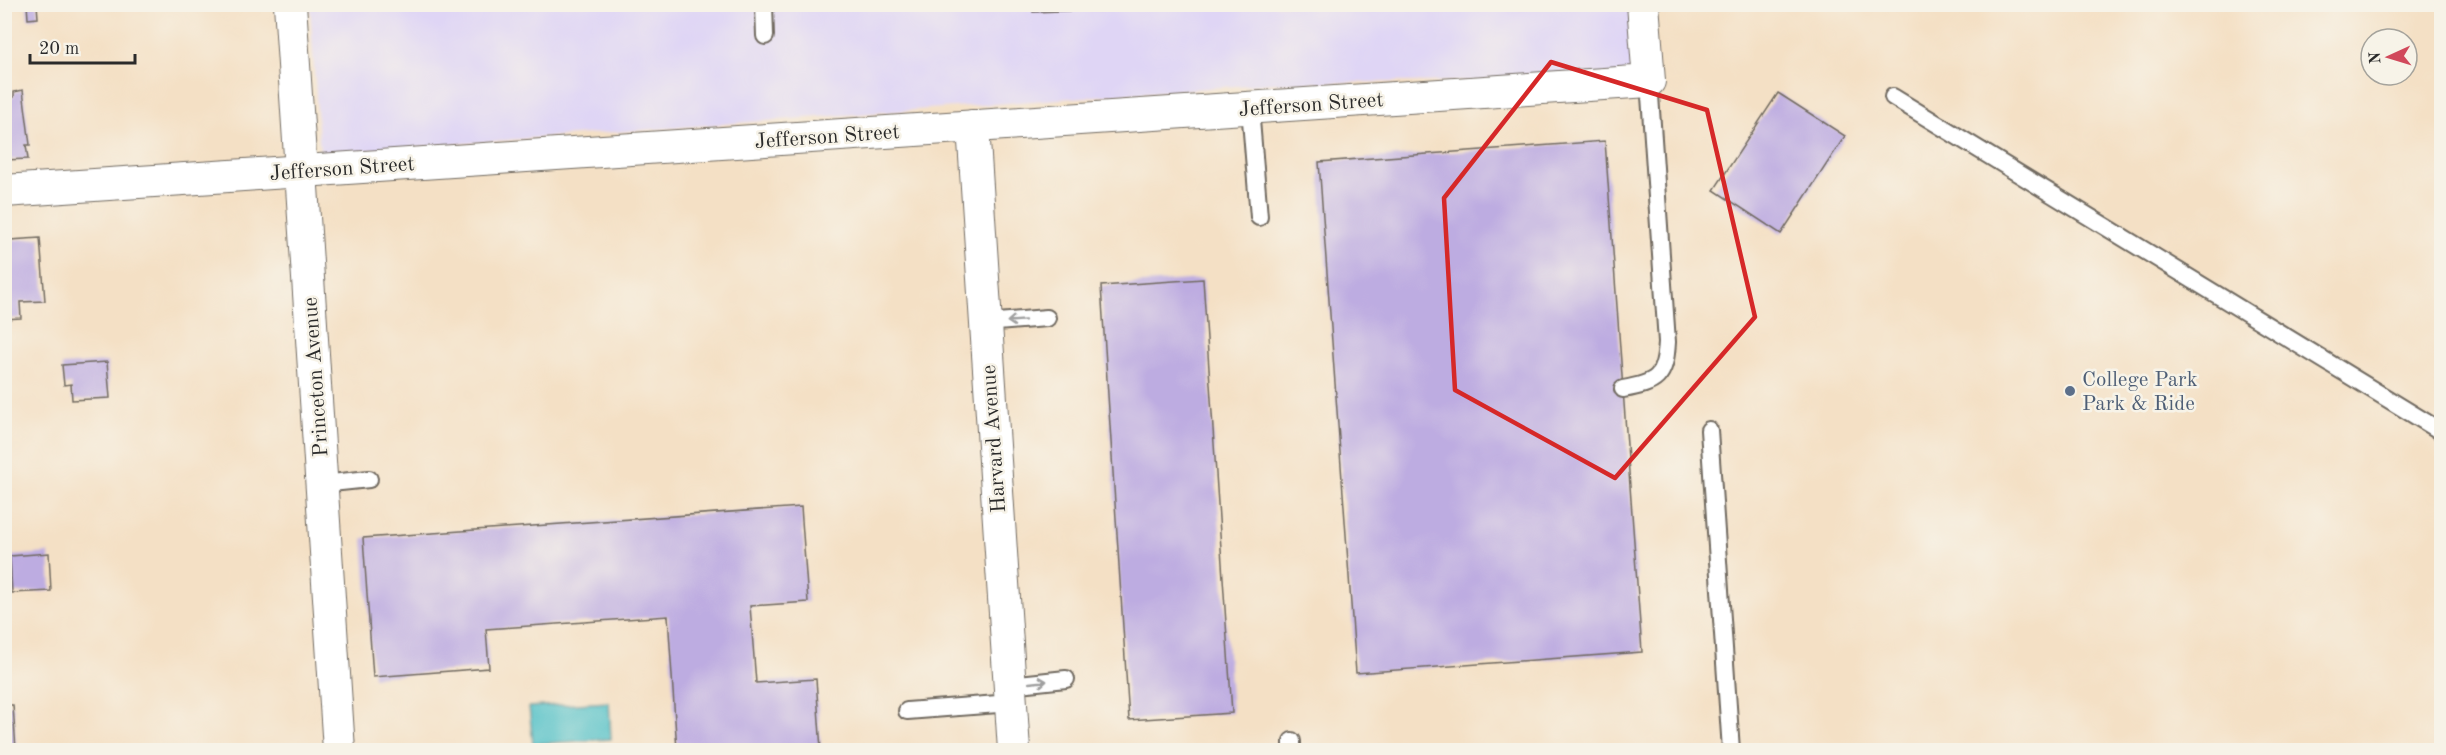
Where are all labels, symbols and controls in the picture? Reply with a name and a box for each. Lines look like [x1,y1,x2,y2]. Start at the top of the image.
scale bar [30,27,135,65]
north arrow [2359,27,2419,87]
text: 20 m [39,40,79,58]
text: N [2368,50,2384,65]
street label: Jefferson Street [1238,90,1384,121]
street label: Jefferson Street [754,122,900,153]
street label: Jefferson Street [269,154,415,185]
street label: Princeton Avenue [300,296,333,458]
one-way arrow [1006,315,1026,326]
street label: Harvard Avenue [979,364,1010,514]
place label: College Park Park & Ride [2082,370,2198,415]
marker: College Park Park & Ride [2063,384,2077,398]
one-way arrow [1027,676,1047,687]

